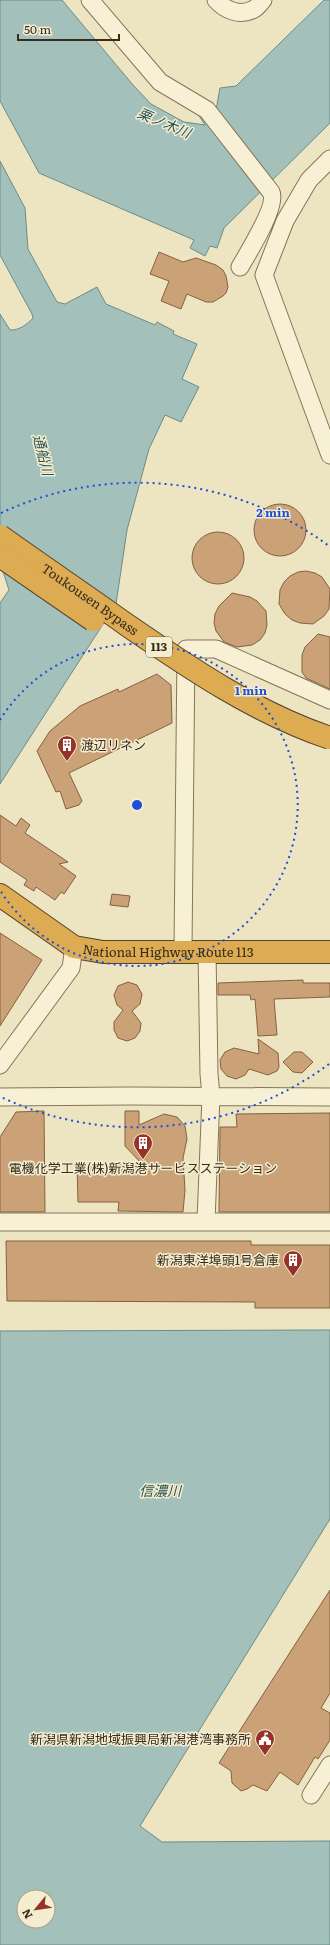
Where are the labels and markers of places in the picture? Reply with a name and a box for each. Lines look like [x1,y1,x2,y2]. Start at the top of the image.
building icon: 渡辺リネン [56,734,78,762]
place label: 渡辺リネン [81,735,146,754]
centre of rings [130,798,144,812]
building icon: 電機化学工業(株)新潟港サービスステーション [132,1132,154,1160]
place label: 電機化学工業(株)新潟港サービスステーション [9,1158,277,1177]
building icon: 新潟東洋埠頭1号倉庫 [282,1249,304,1277]
place label: 新潟東洋埠頭1号倉庫 [157,1250,279,1269]
public building icon: 新潟県新潟地域振興局新潟港湾事務所 [254,1728,276,1756]
place label: 新潟県新潟地域振興局新潟港湾事務所 [30,1729,251,1748]

